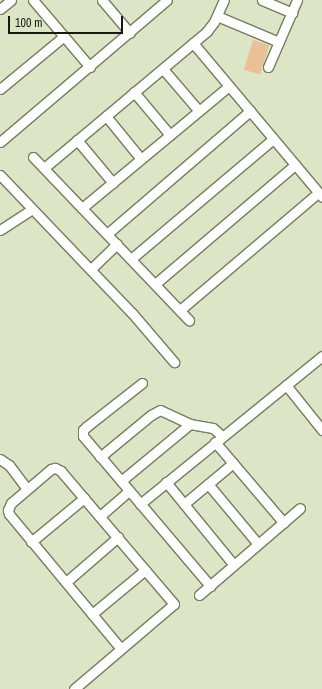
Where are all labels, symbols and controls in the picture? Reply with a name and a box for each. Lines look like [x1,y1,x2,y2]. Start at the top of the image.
scale bar [10,8,125,34]
text: 100 m [15,15,42,31]

